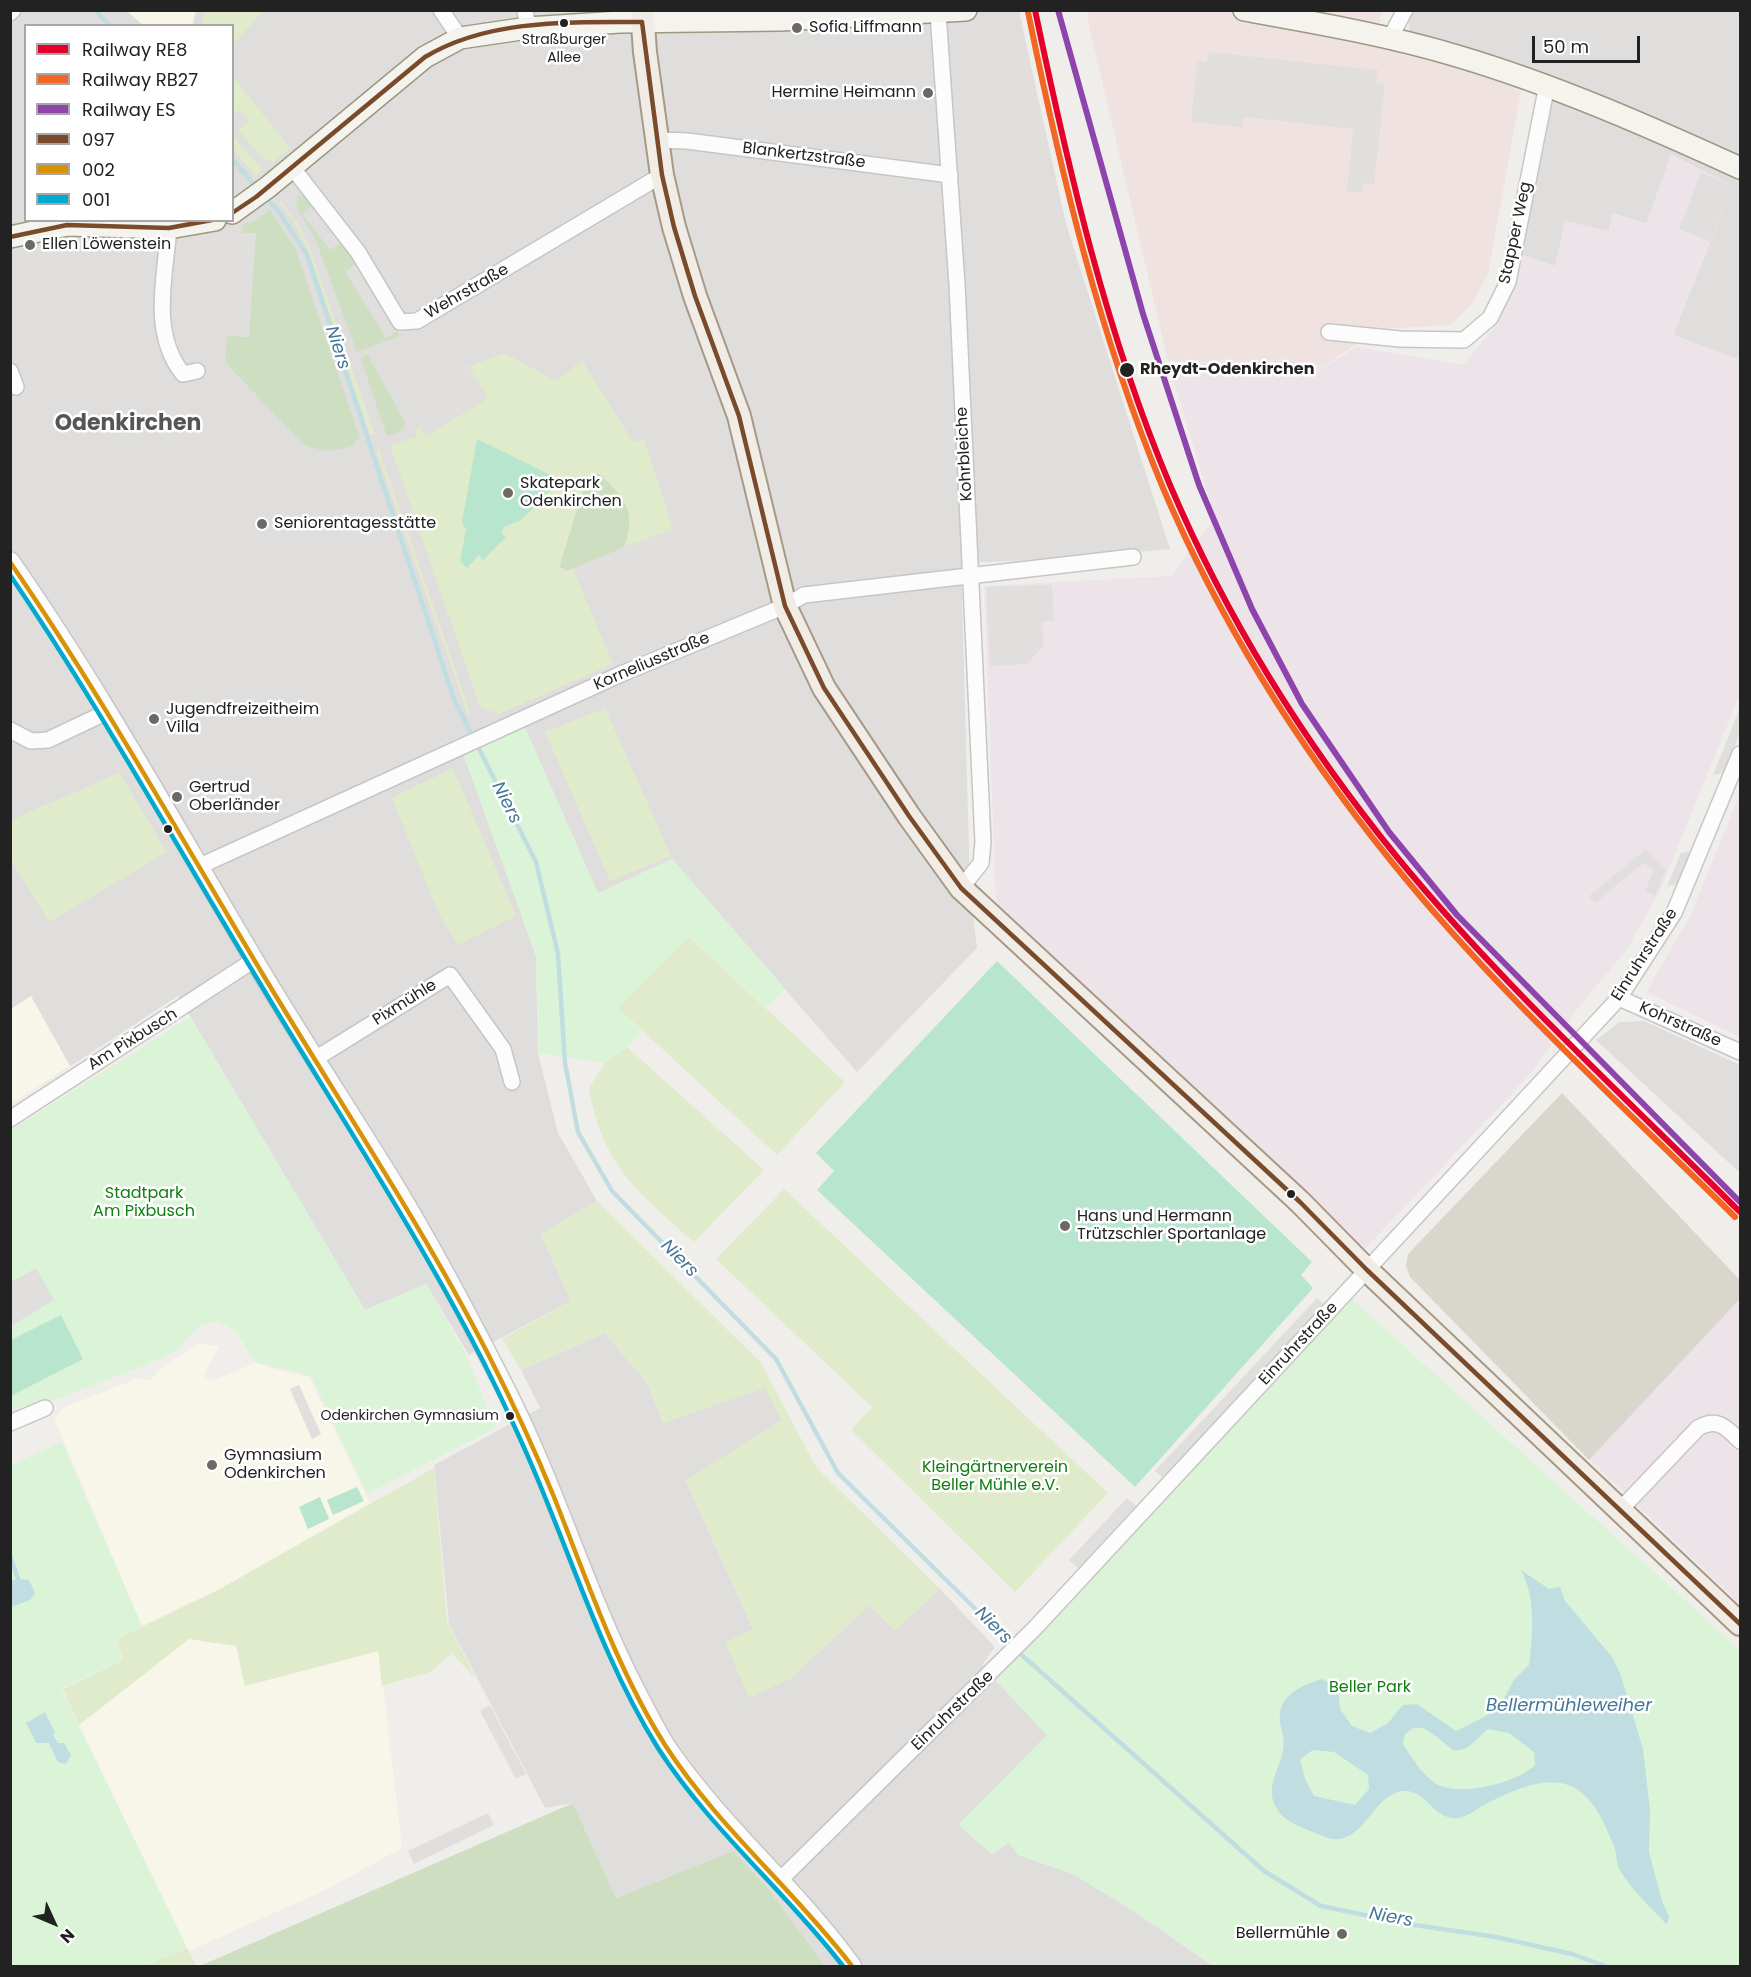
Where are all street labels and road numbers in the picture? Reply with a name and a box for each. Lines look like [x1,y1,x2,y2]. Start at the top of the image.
street label: Blankertzstraße [741,139,867,173]
street label: Stapper Weg [1496,180,1536,286]
street label: Wehrstraße [422,260,512,324]
street label: Kohrbleiche [953,406,977,502]
street label: Korneliusstraße [591,629,713,695]
street label: Einruhrstraße [1608,905,1682,1005]
street label: Pixmühle [370,976,440,1030]
street label: Kohrstraße [1636,998,1724,1052]
street label: Am Pixbusch [85,1005,181,1075]
street label: Einruhrstraße [1256,1298,1342,1390]
street label: Einruhrstraße [908,1667,998,1755]

